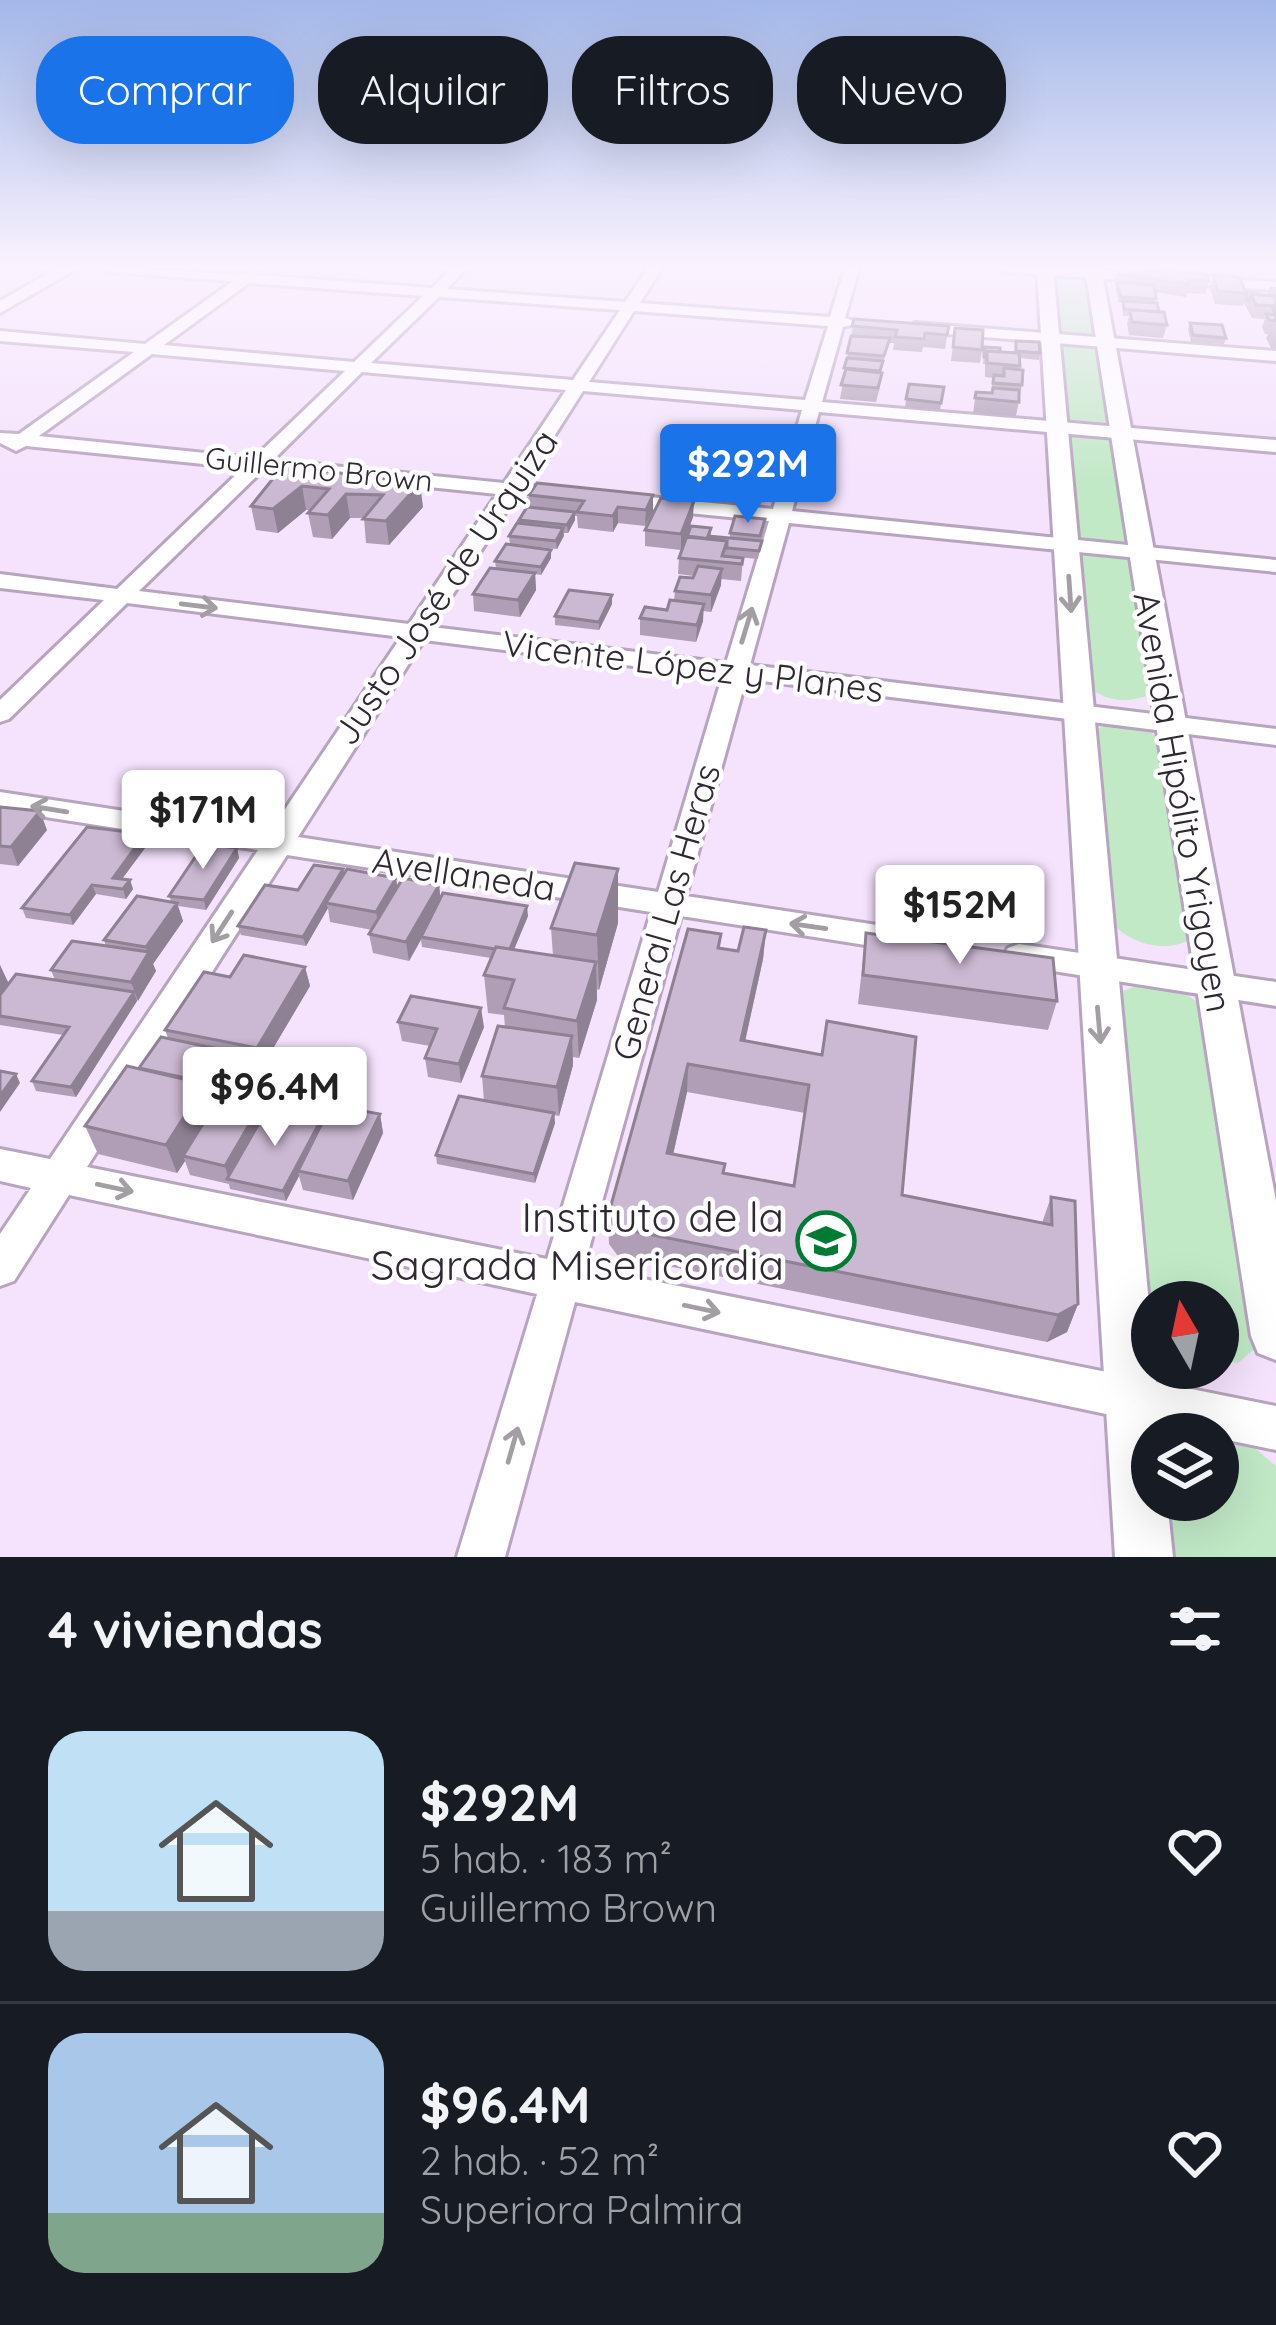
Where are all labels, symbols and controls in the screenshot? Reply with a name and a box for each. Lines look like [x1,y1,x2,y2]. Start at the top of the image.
chip: Comprar [36,36,294,144]
chip: Alquilar [318,36,548,144]
chip: Filtros [572,36,773,144]
chip: Nuevo [797,36,1006,144]
street label: Justo José de Urquiza [322,420,567,753]
pin: $292M [664,424,832,526]
street label: Guillermo Brown [204,438,435,500]
text: $292M [687,438,809,487]
one-way arrow [1058,574,1081,613]
street label: Avenida Hipólito Yrigoyen [1124,588,1243,1016]
one-way arrow [179,596,218,618]
one-way arrow [737,607,759,645]
street label: Vicente López y Planes [500,620,886,711]
street label: General Las Heras [602,759,729,1065]
pin: $171M [119,770,287,872]
text: $171M [149,784,257,833]
one-way arrow [30,797,69,820]
street label: Avellaneda [369,837,559,910]
pin: $152M [876,865,1044,967]
text: $152M [902,879,1018,928]
one-way arrow [209,909,234,943]
one-way arrow [789,914,828,937]
one-way arrow [1088,1005,1111,1044]
pin: $96.4M [177,1047,373,1149]
text: $96.4M [210,1061,340,1110]
one-way arrow [95,1178,133,1201]
place label: Instituto de la Sagrada Misericordia [371,1190,784,1291]
school or university icon: Instituto de la Sagrada Misericordia [795,1210,857,1272]
north arrow [1131,1281,1239,1389]
map controls [1131,1281,1239,1521]
one-way arrow [683,1299,721,1322]
button: layers [1131,1413,1239,1521]
one-way arrow [503,1426,525,1464]
icon: filters [1162,1596,1228,1662]
text: 4 viviendas [48,1597,323,1661]
text: $292M [420,1770,579,1834]
icon: home [144,1779,288,1923]
icon: heart [1162,1818,1228,1884]
text: 5 hab. · 183 m² [420,1834,672,1883]
text: Guillermo Brown [420,1883,717,1932]
text: $96.4M [420,2072,591,2136]
icon: home [144,2081,288,2225]
icon: heart [1162,2120,1228,2186]
text: 2 hab. · 52 m² [420,2136,659,2185]
text: Superiora Palmira [420,2185,743,2234]

